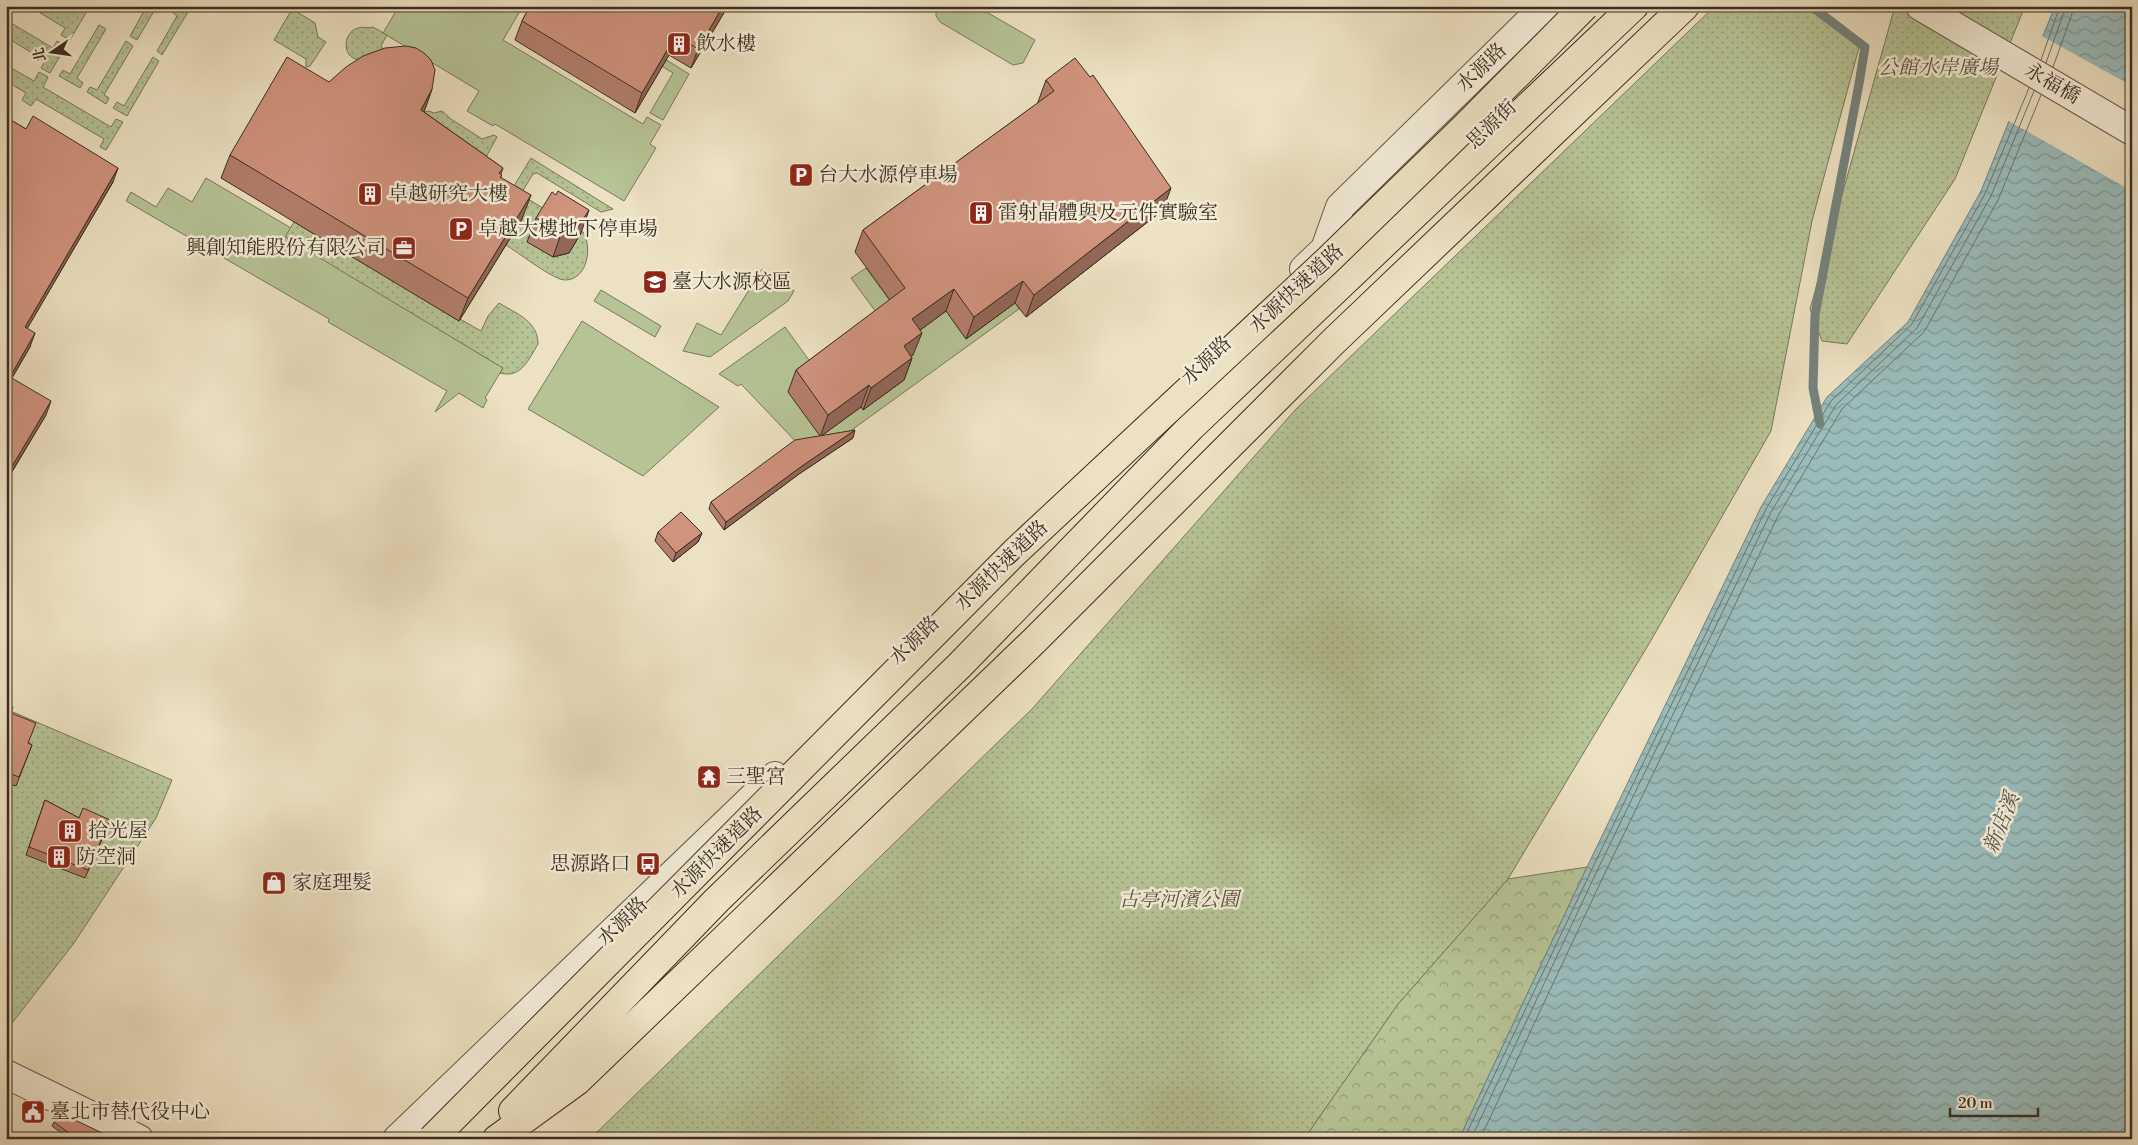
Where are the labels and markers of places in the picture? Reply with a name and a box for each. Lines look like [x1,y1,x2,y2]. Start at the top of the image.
building icon: 飲水樓 [666,31,692,57]
place label: 飲水樓 [696,32,756,57]
parking icon: 台大水源停車場 [788,162,814,188]
place label: 台大水源停車場 [818,163,958,188]
building icon: 卓越研究大樓 [357,181,383,207]
place label: 卓越研究大樓 [388,182,508,207]
building icon: 雷射晶體與及元件實驗室 [968,200,994,226]
place label: 雷射晶體與及元件實驗室 [998,201,1218,226]
parking icon: 卓越大樓地下停車場 [448,216,474,242]
place label: 卓越大樓地下停車場 [478,217,658,242]
office icon: 興創知能股份有限公司 [391,235,417,261]
place label: 興創知能股份有限公司 [186,236,386,261]
school or university icon: 臺大水源校區 [642,269,668,295]
place label: 臺大水源校區 [672,270,792,295]
temple icon: 三聖宮 [696,764,722,790]
place label: 三聖宮 [726,765,786,790]
building icon: 拾光屋 [57,818,83,844]
place label: 拾光屋 [88,819,148,844]
building icon: 防空洞 [46,844,72,870]
place label: 防空洞 [76,845,136,870]
bus stop icon: 思源路口 [635,851,661,877]
place label: 思源路口 [550,852,630,877]
shop icon: 家庭理髮 [261,870,287,896]
place label: 家庭理髮 [292,871,372,896]
public building icon: 臺北市替代役中心 [20,1099,46,1125]
place label: 臺北市替代役中心 [50,1100,210,1125]

